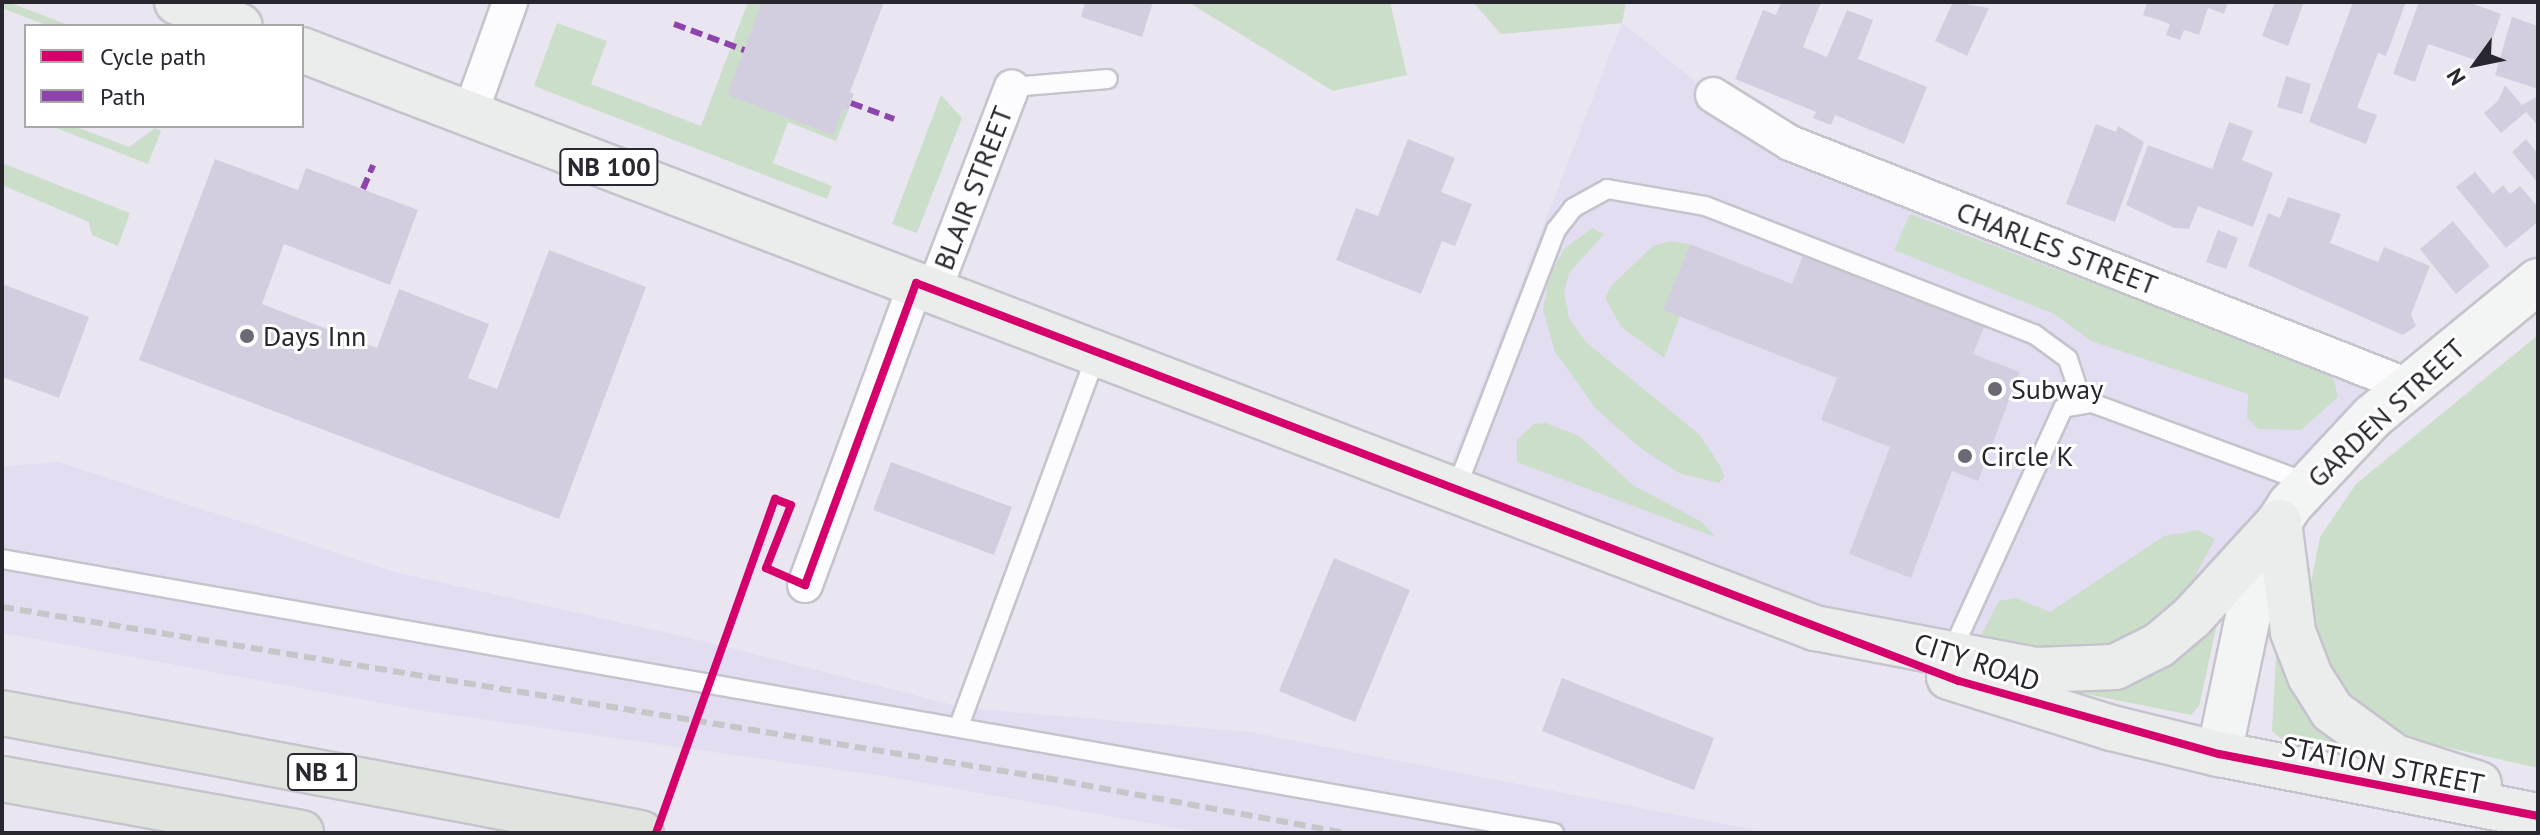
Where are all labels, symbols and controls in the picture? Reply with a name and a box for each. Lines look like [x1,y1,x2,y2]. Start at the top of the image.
legend [24,24,304,128]
north arrow [2436,24,2516,104]
text: Cycle path [100,41,206,72]
text: N [2440,63,2472,91]
text: Path [100,81,146,112]
street label: BLAIR STREET [926,102,1020,274]
road number: NB 100 [559,145,659,189]
street label: CHARLES STREET [1952,194,2162,302]
place label: Days Inn [263,319,366,353]
marker: Days Inn [238,327,256,345]
street label: GARDEN STREET [2301,332,2471,494]
place label: Subway [2011,372,2103,406]
marker: Subway [1986,380,2004,398]
place label: Circle K [1981,439,2074,473]
marker: Circle K [1956,447,1974,465]
street label: CITY ROAD [1910,626,2044,698]
street label: STATION STREET [2279,729,2487,801]
road number: NB 1 [286,750,358,794]

